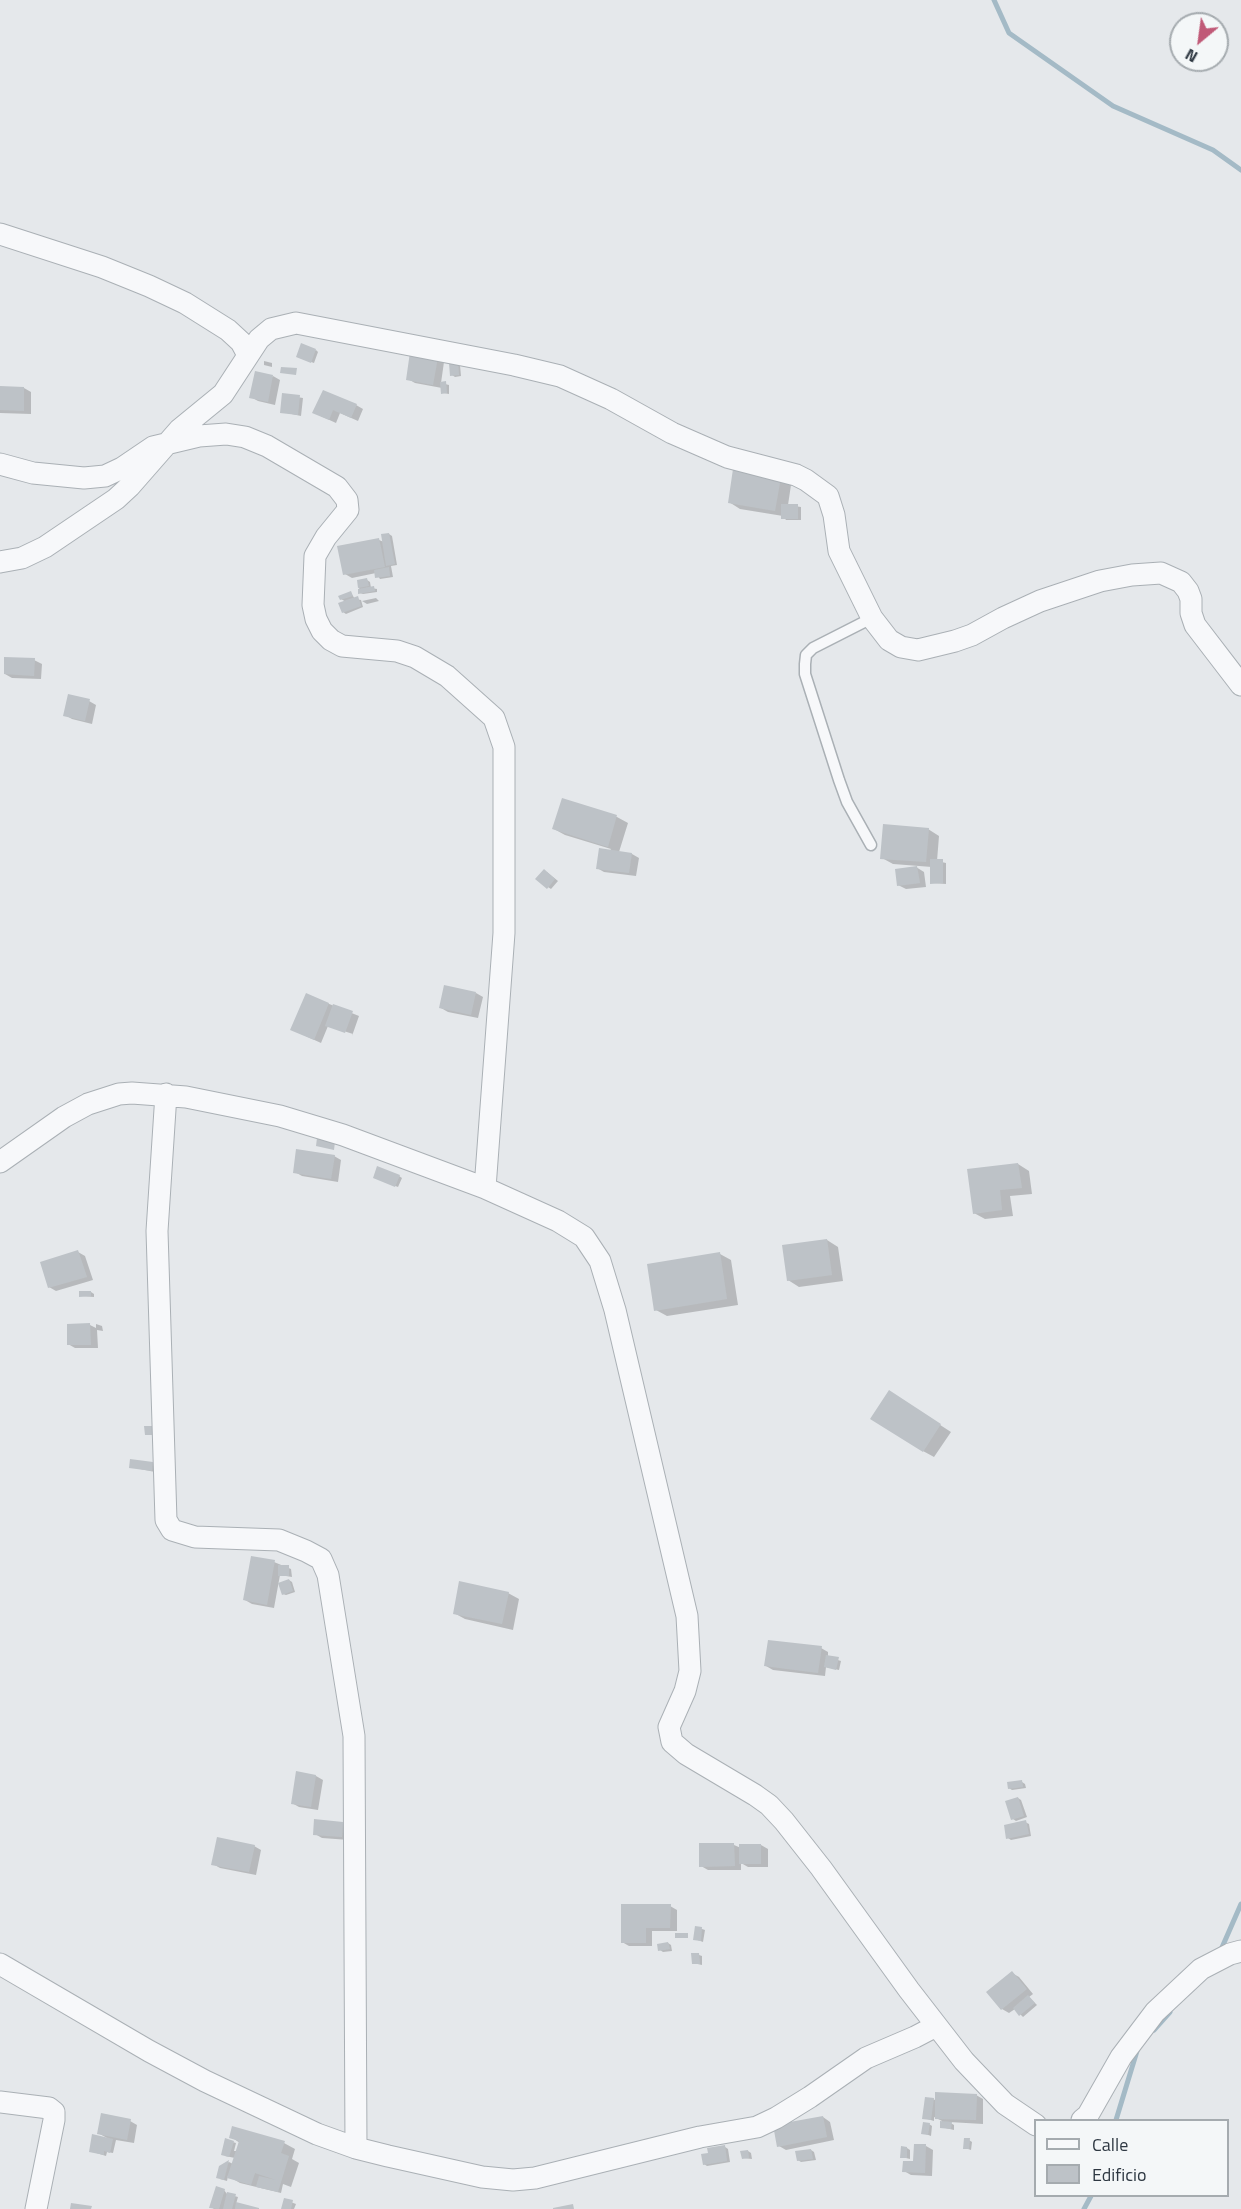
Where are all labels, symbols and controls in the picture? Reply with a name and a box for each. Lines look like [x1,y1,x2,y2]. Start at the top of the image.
north arrow [1169,12,1229,72]
text: N [1181,43,1202,69]
legend [1034,2119,1229,2197]
text: Calle [1092,2131,1128,2158]
text: Edificio [1092,2161,1146,2188]

